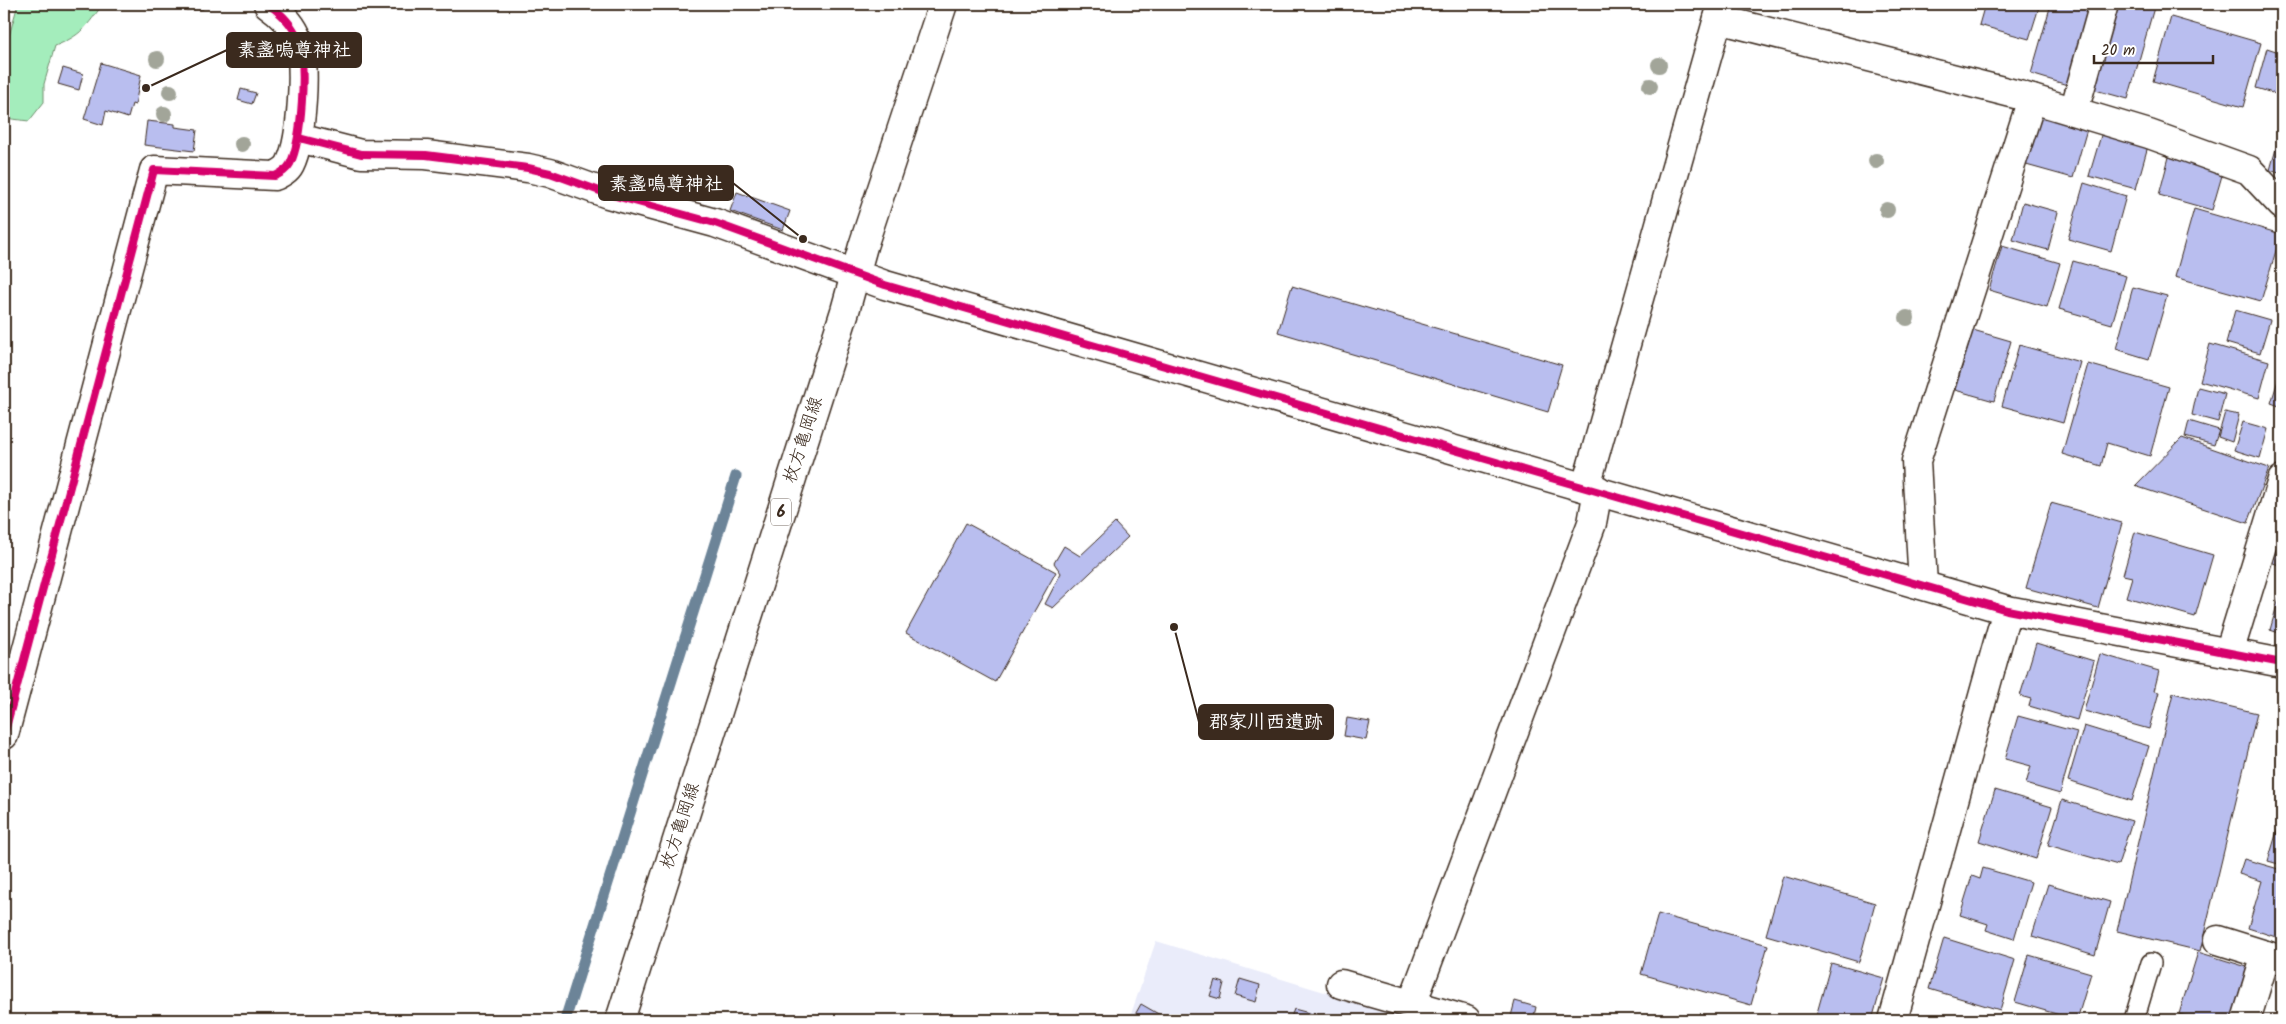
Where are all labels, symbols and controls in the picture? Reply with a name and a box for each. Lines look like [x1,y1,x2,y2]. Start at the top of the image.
scale bar [2094,32,2212,64]
callout: 素盞嗚尊神社 [227,33,361,67]
text: 素盞嗚尊神社 [237,36,351,66]
text: 20 m [2101,39,2135,63]
callout: 素盞鳴尊神社 [599,166,733,200]
text: 素盞鳴尊神社 [609,170,723,200]
street label: 枚方亀岡線 [776,393,832,487]
road number: 6 [771,498,791,526]
callout: 郡家川西遺跡 [1199,705,1333,739]
text: 郡家川西遺跡 [1209,708,1323,738]
street label: 枚方亀岡線 [653,779,709,873]

